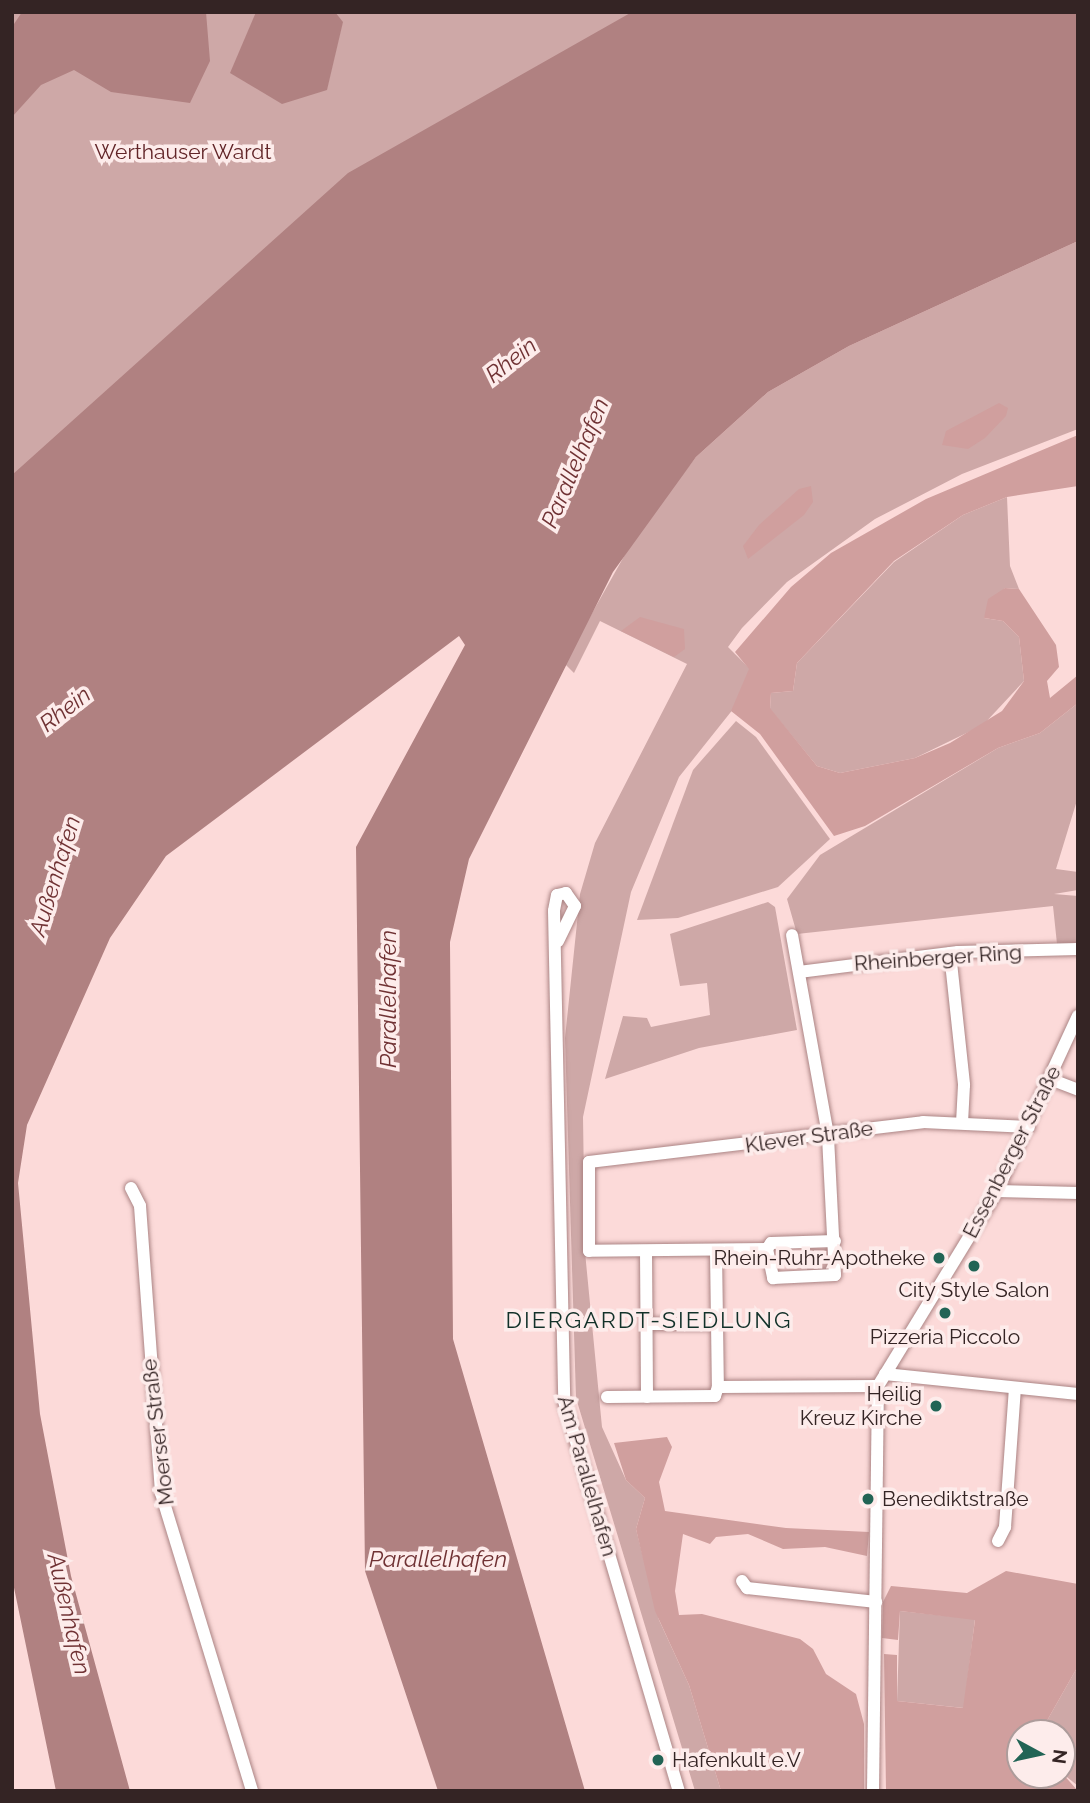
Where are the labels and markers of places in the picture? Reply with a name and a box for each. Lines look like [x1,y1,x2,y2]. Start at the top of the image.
place label: Rhein-Ruhr-Apotheke [713,1245,925,1271]
marker: Rhein-Ruhr-Apotheke [931,1250,947,1266]
marker: City Style Salon [966,1258,982,1274]
place label: City Style Salon [898,1277,1050,1303]
marker: Pizzeria Piccolo [937,1305,953,1321]
place label: Pizzeria Piccolo [870,1324,1020,1350]
place label: Heilig Kreuz Kirche [800,1381,922,1431]
marker: Heilig Kreuz Kirche [928,1398,944,1414]
place label: Benediktstraße [882,1486,1029,1512]
marker: Benediktstraße [860,1491,876,1507]
place label: Hafenkult e.V [672,1747,801,1773]
marker: Hafenkult e.V [650,1752,666,1768]

